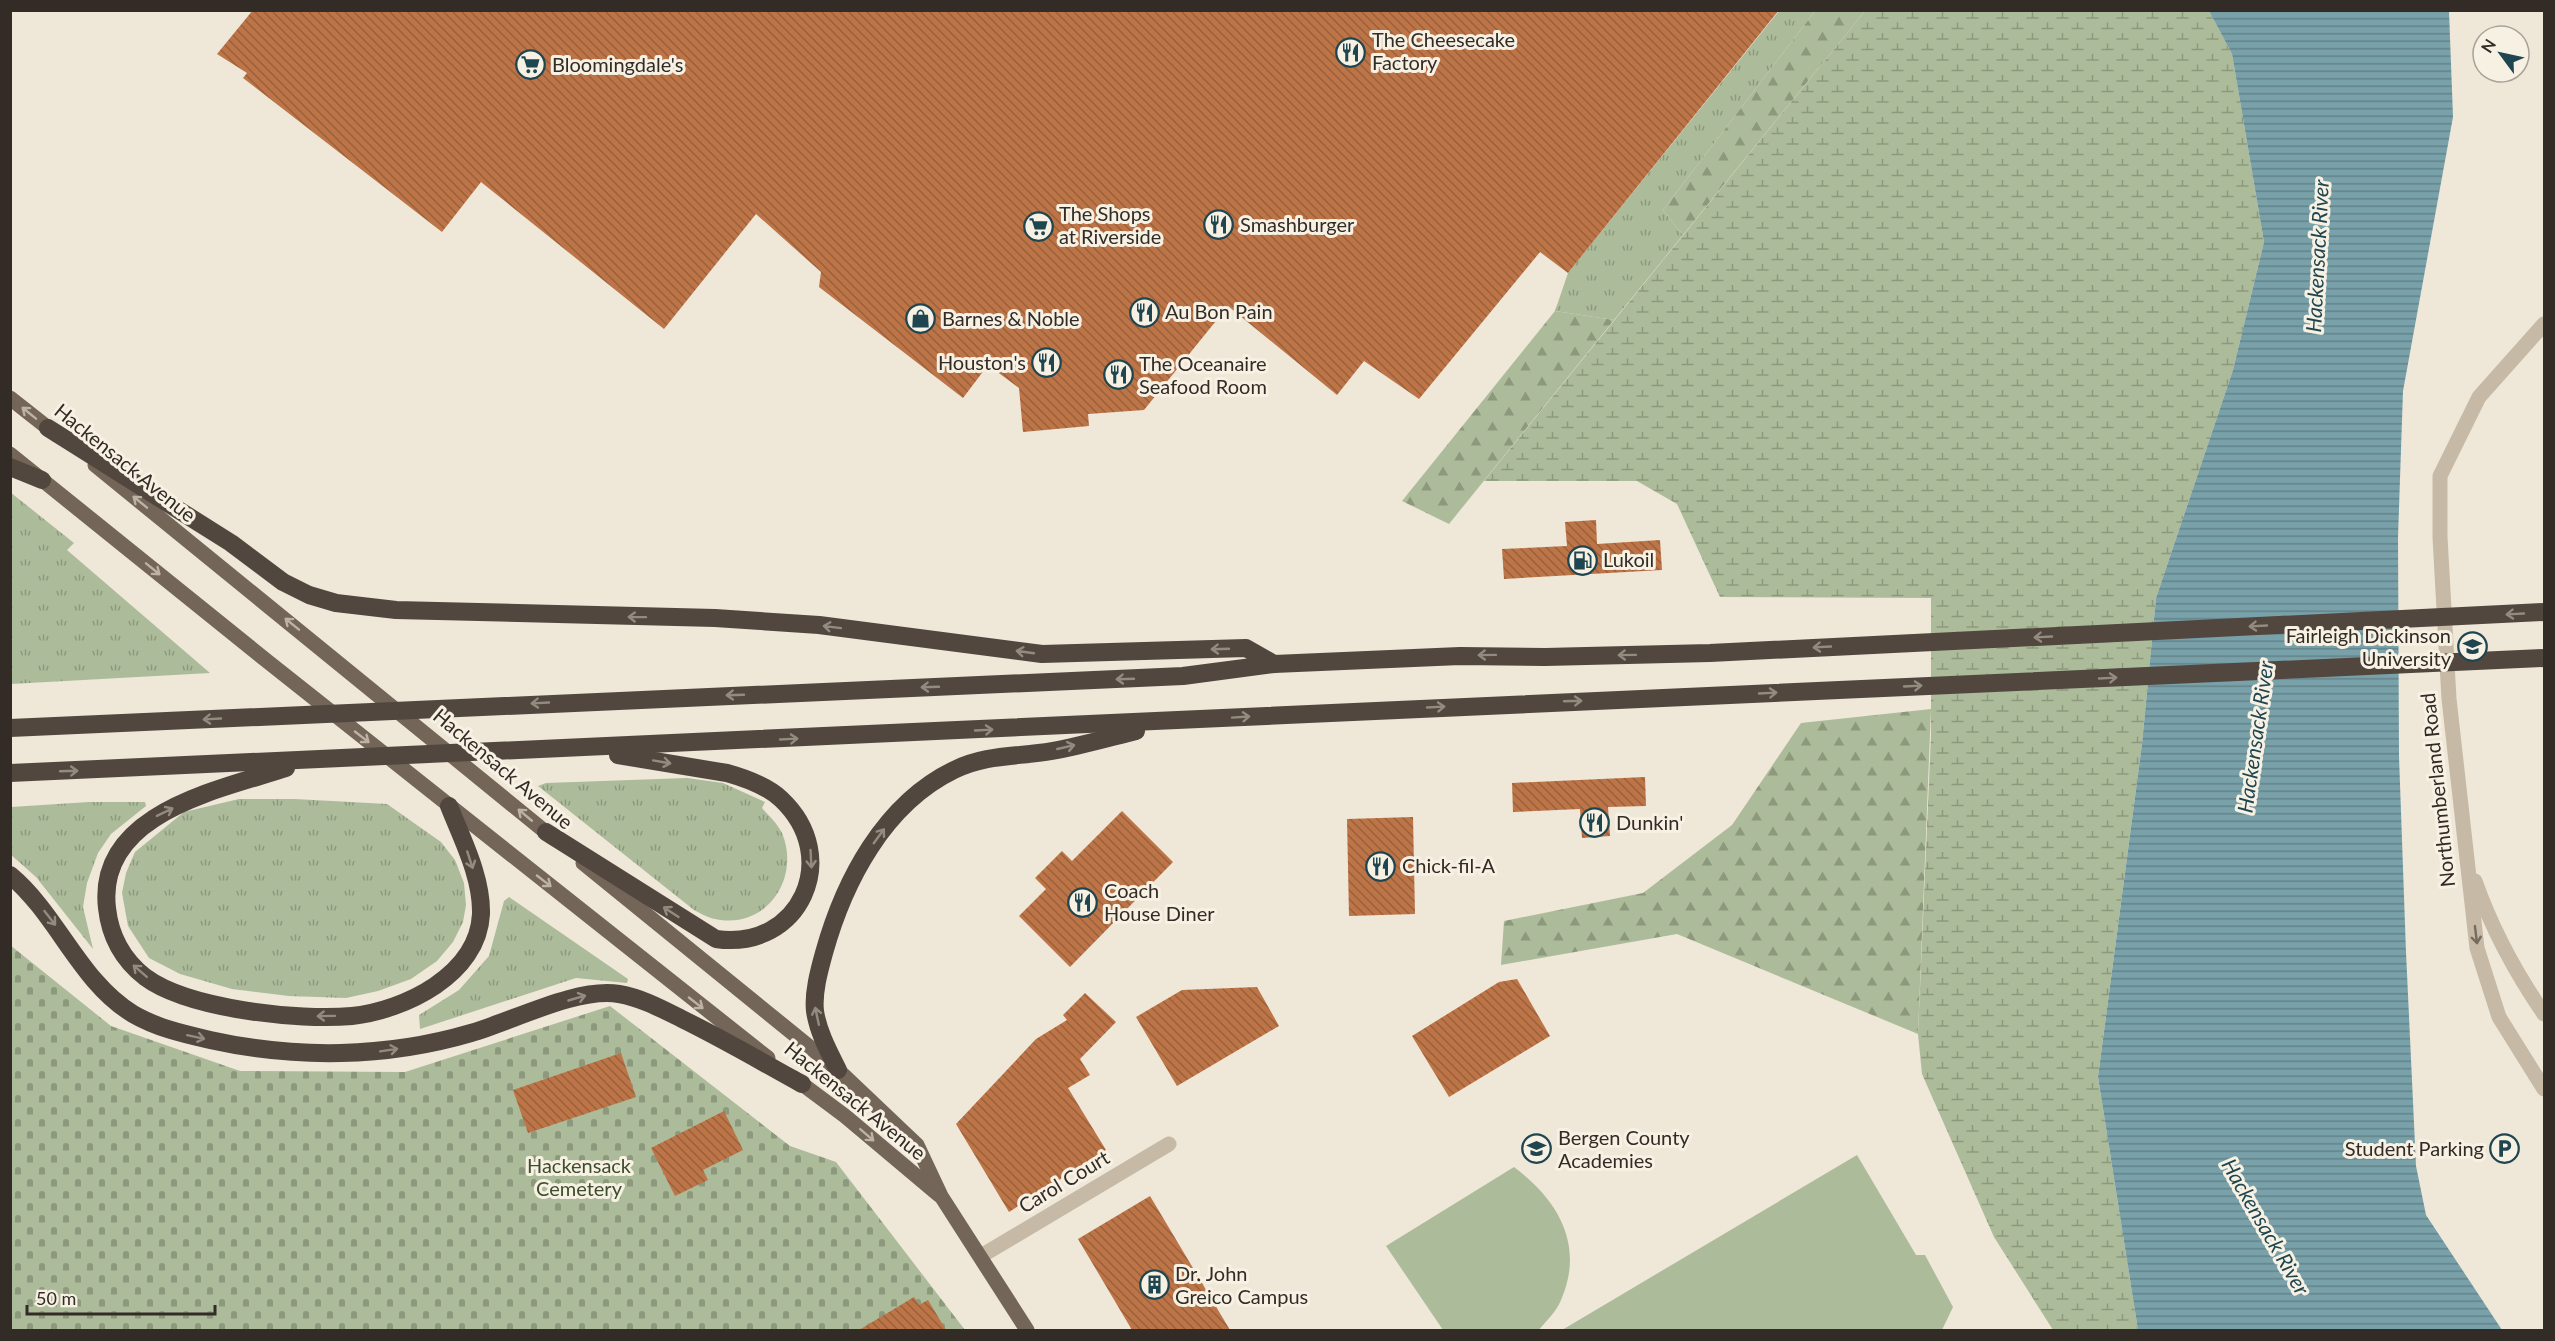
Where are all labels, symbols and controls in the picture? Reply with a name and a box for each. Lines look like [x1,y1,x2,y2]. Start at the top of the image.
north arrow [2471,24,2531,84]
place label: The Cheesecake Factory [1372,27,1515,74]
text: N [2477,35,2499,56]
restaurant icon: The Cheesecake Factory [1335,36,1367,68]
supermarket icon: Bloomingdale's [515,49,547,81]
place label: Bloomingdale's [552,52,683,76]
water label: Hackensack River [2300,178,2333,333]
place label: The Shops at Riverside [1059,201,1161,248]
restaurant icon: Smashburger [1203,209,1235,241]
supermarket icon: The Shops at Riverside [1022,210,1054,242]
place label: Smashburger [1240,212,1355,236]
restaurant icon: Au Bon Pain [1128,296,1160,328]
place label: Au Bon Pain [1165,299,1273,323]
shop icon: Barnes & Noble [905,303,937,335]
place label: Barnes & Noble [942,306,1080,330]
restaurant icon: Houston's [1031,347,1063,379]
place label: Houston's [938,350,1026,374]
place label: The Oceanaire Seafood Room [1139,351,1267,398]
restaurant icon: The Oceanaire Seafood Room [1102,359,1134,391]
street label: Hackensack Avenue [50,398,201,527]
one-way arrow [21,406,37,419]
one-way arrow [132,495,148,508]
fuel station icon: Lukoil [1566,544,1598,576]
place label: Lukoil [1603,547,1654,571]
one-way arrow [145,563,161,576]
one-way arrow [2505,609,2525,620]
one-way arrow [627,611,647,623]
one-way arrow [284,617,300,630]
one-way arrow [822,621,842,632]
one-way arrow [2249,621,2269,632]
place label: Fairleigh Dickinson University [2286,623,2452,670]
one-way arrow [2033,631,2053,642]
school or university icon: Fairleigh Dickinson University [2456,631,2488,663]
one-way arrow [1813,642,1833,653]
one-way arrow [1210,644,1230,655]
one-way arrow [1016,646,1035,657]
one-way arrow [1478,649,1498,661]
one-way arrow [1618,649,1638,661]
water label: Hackensack River [2231,659,2278,814]
one-way arrow [2098,672,2118,683]
one-way arrow [1115,673,1135,684]
one-way arrow [921,681,941,693]
one-way arrow [1903,681,1923,692]
one-way arrow [1757,688,1777,699]
one-way arrow [726,690,746,701]
street label: Northumberland Road [2415,692,2459,888]
one-way arrow [1562,695,1582,706]
one-way arrow [531,698,551,709]
one-way arrow [1425,702,1445,713]
street label: Hackensack Avenue [429,703,578,834]
one-way arrow [1230,711,1250,722]
one-way arrow [202,713,222,724]
one-way arrow [973,724,993,735]
one-way arrow [354,731,370,744]
one-way arrow [779,733,799,744]
one-way arrow [1056,741,1075,753]
one-way arrow [652,757,672,768]
one-way arrow [58,765,78,776]
one-way arrow [155,805,173,817]
restaurant icon: Dunkin' [1579,807,1611,839]
one-way arrow [517,808,533,821]
place label: Dunkin' [1616,810,1683,834]
one-way arrow [873,828,885,844]
one-way arrow [805,849,816,869]
one-way arrow [465,850,476,869]
restaurant icon: Chick-fil-A [1365,850,1397,882]
place label: Chick-fil-A [1402,853,1496,877]
one-way arrow [536,875,552,888]
place label: Coach House Diner [1104,878,1215,925]
restaurant icon: Coach House Diner [1067,886,1099,918]
one-way arrow [663,906,680,918]
one-way arrow [43,910,56,926]
one-way arrow [2470,924,2481,944]
one-way arrow [132,965,148,978]
one-way arrow [567,992,586,1003]
one-way arrow [688,996,704,1009]
one-way arrow [811,1007,822,1026]
one-way arrow [317,1011,337,1022]
one-way arrow [186,1032,205,1043]
street label: Hackensack Avenue [780,1036,931,1165]
one-way arrow [379,1044,399,1055]
place label: Bergen County Academies [1558,1125,1690,1172]
one-way arrow [859,1128,874,1142]
school or university icon: Bergen County Academies [1521,1133,1553,1165]
parking icon: Student Parking [2489,1133,2521,1165]
place label: Student Parking [2345,1136,2484,1160]
street label: Carol Court [1014,1145,1113,1218]
park label: Hackensack Cemetery [527,1153,632,1200]
water label: Hackensack River [2217,1154,2316,1299]
place label: Dr. John Greico Campus [1175,1261,1308,1308]
building icon: Dr. John Greico Campus [1138,1269,1170,1301]
scale bar [27,1278,214,1316]
text: 50 m [36,1287,76,1309]

